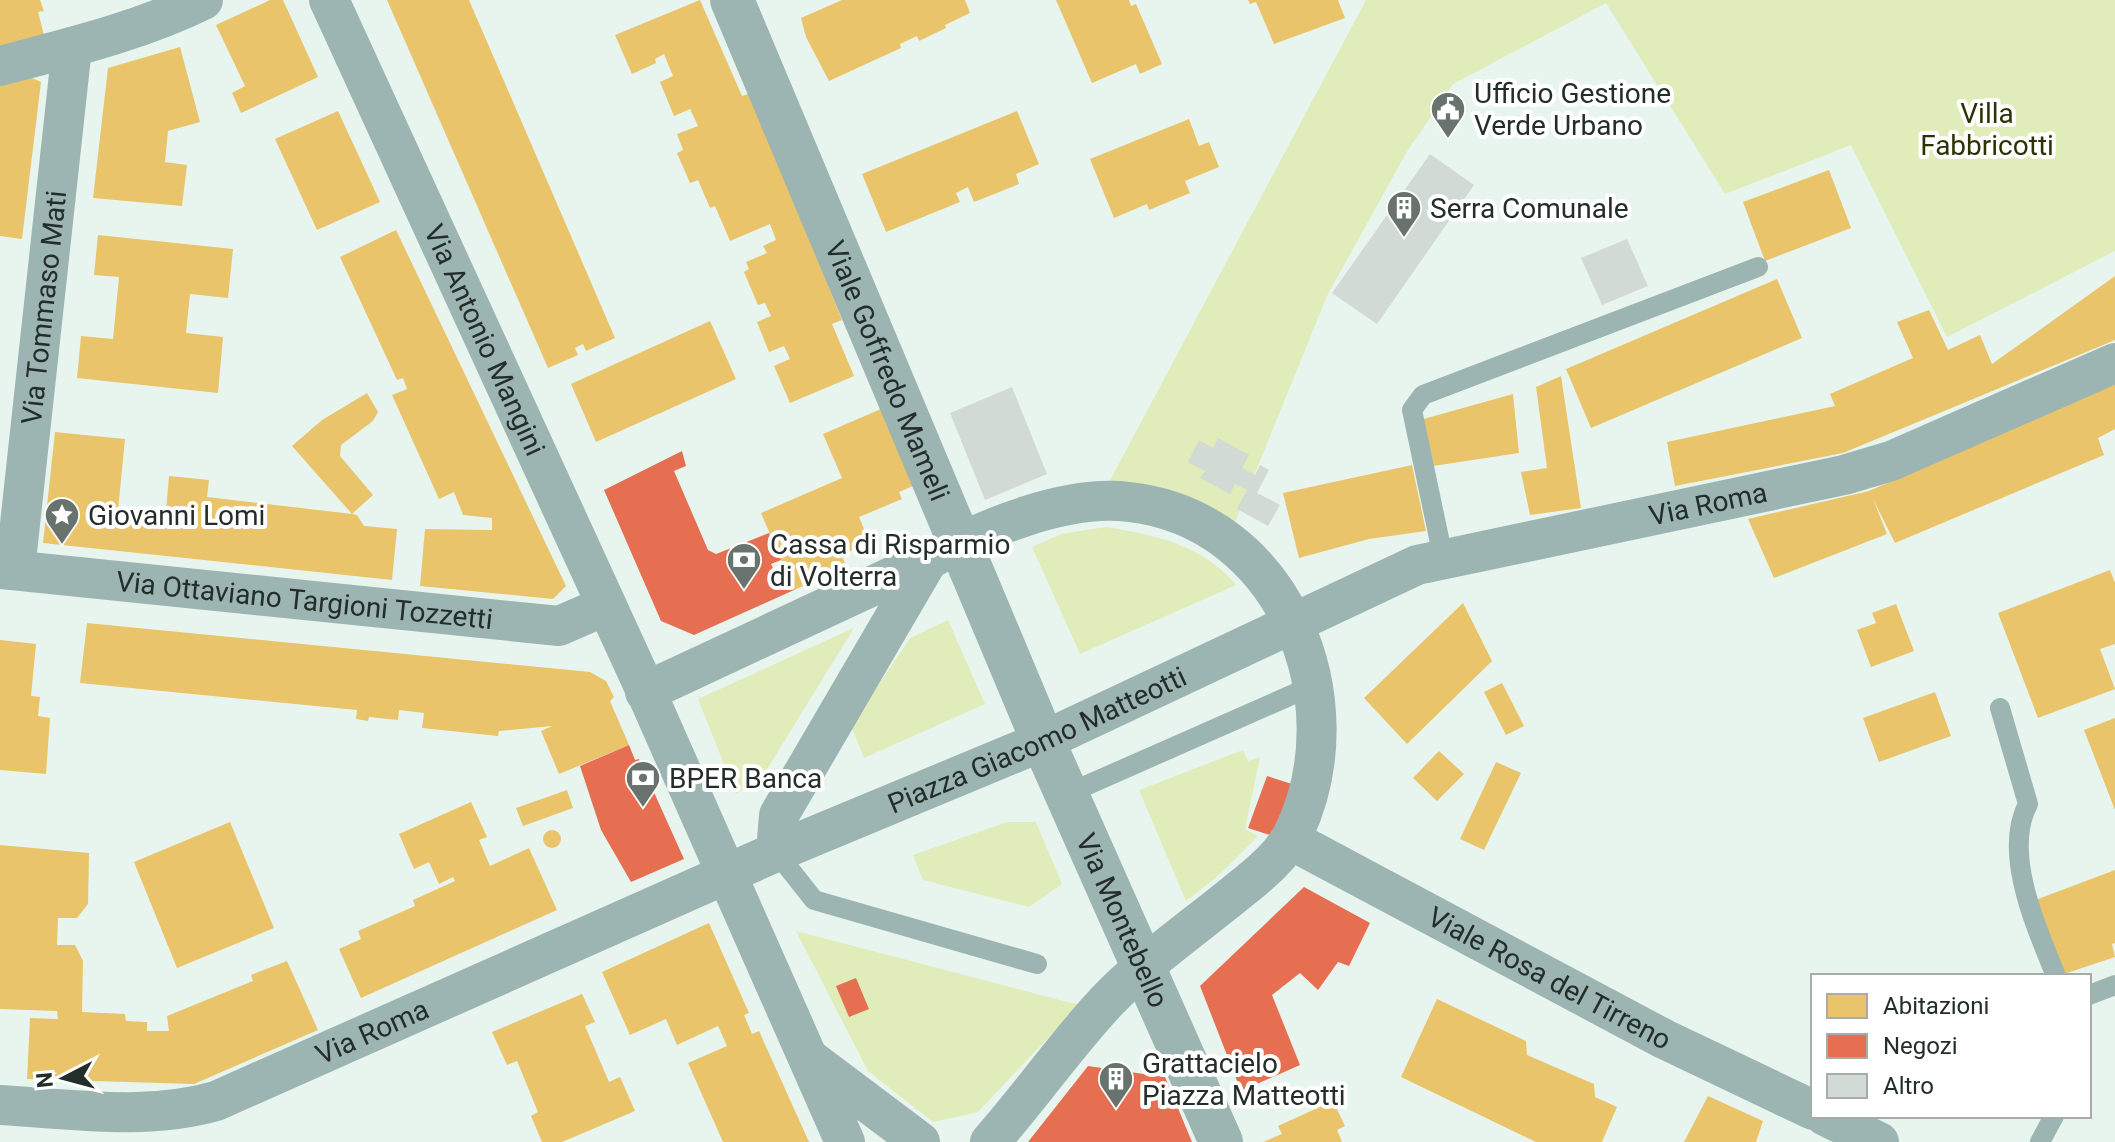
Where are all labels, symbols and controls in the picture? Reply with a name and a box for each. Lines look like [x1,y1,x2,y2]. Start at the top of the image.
place label: Ufficio Gestione Verde Urbano [1474,77,1671,142]
public building icon: Ufficio Gestione Verde Urbano [1429,90,1467,140]
park label: Villa Fabbricotti [1920,97,2054,162]
street label: Via Tommaso Mati [14,189,73,426]
building icon: Serra Comunale [1385,189,1423,239]
place label: Serra Comunale [1430,192,1629,225]
street label: Via Antonio Mangini [418,219,552,461]
street label: Viale Goffredo Mameli [818,236,957,505]
street label: Via Roma [1646,475,1770,532]
place icon: Giovanni Lomi [43,496,81,546]
place label: Giovanni Lomi [88,499,265,532]
place label: Cassa di Risparmio di Volterra [770,528,1010,593]
bank icon: Cassa di Risparmio di Volterra [725,541,763,591]
street label: Via Ottaviano Targioni Tozzetti [114,564,494,636]
street label: Piazza Giacomo Matteotti [883,660,1191,820]
bank icon: BPER Banca [624,759,662,809]
place label: BPER Banca [669,762,822,795]
street label: Via Montebello [1070,828,1176,1013]
street label: Viale Rosa del Tirreno [1422,900,1677,1056]
legend [1811,974,2091,1118]
street label: Via Roma [311,992,434,1071]
text: Abitazioni [1883,992,1989,1020]
text: Negozi [1883,1032,1958,1060]
north arrow [24,1038,104,1118]
place label: Grattacielo Piazza Matteotti [1142,1047,1346,1112]
building icon: Grattacielo Piazza Matteotti [1097,1060,1135,1110]
text: N [31,1071,58,1089]
text: Altro [1883,1072,1934,1100]

